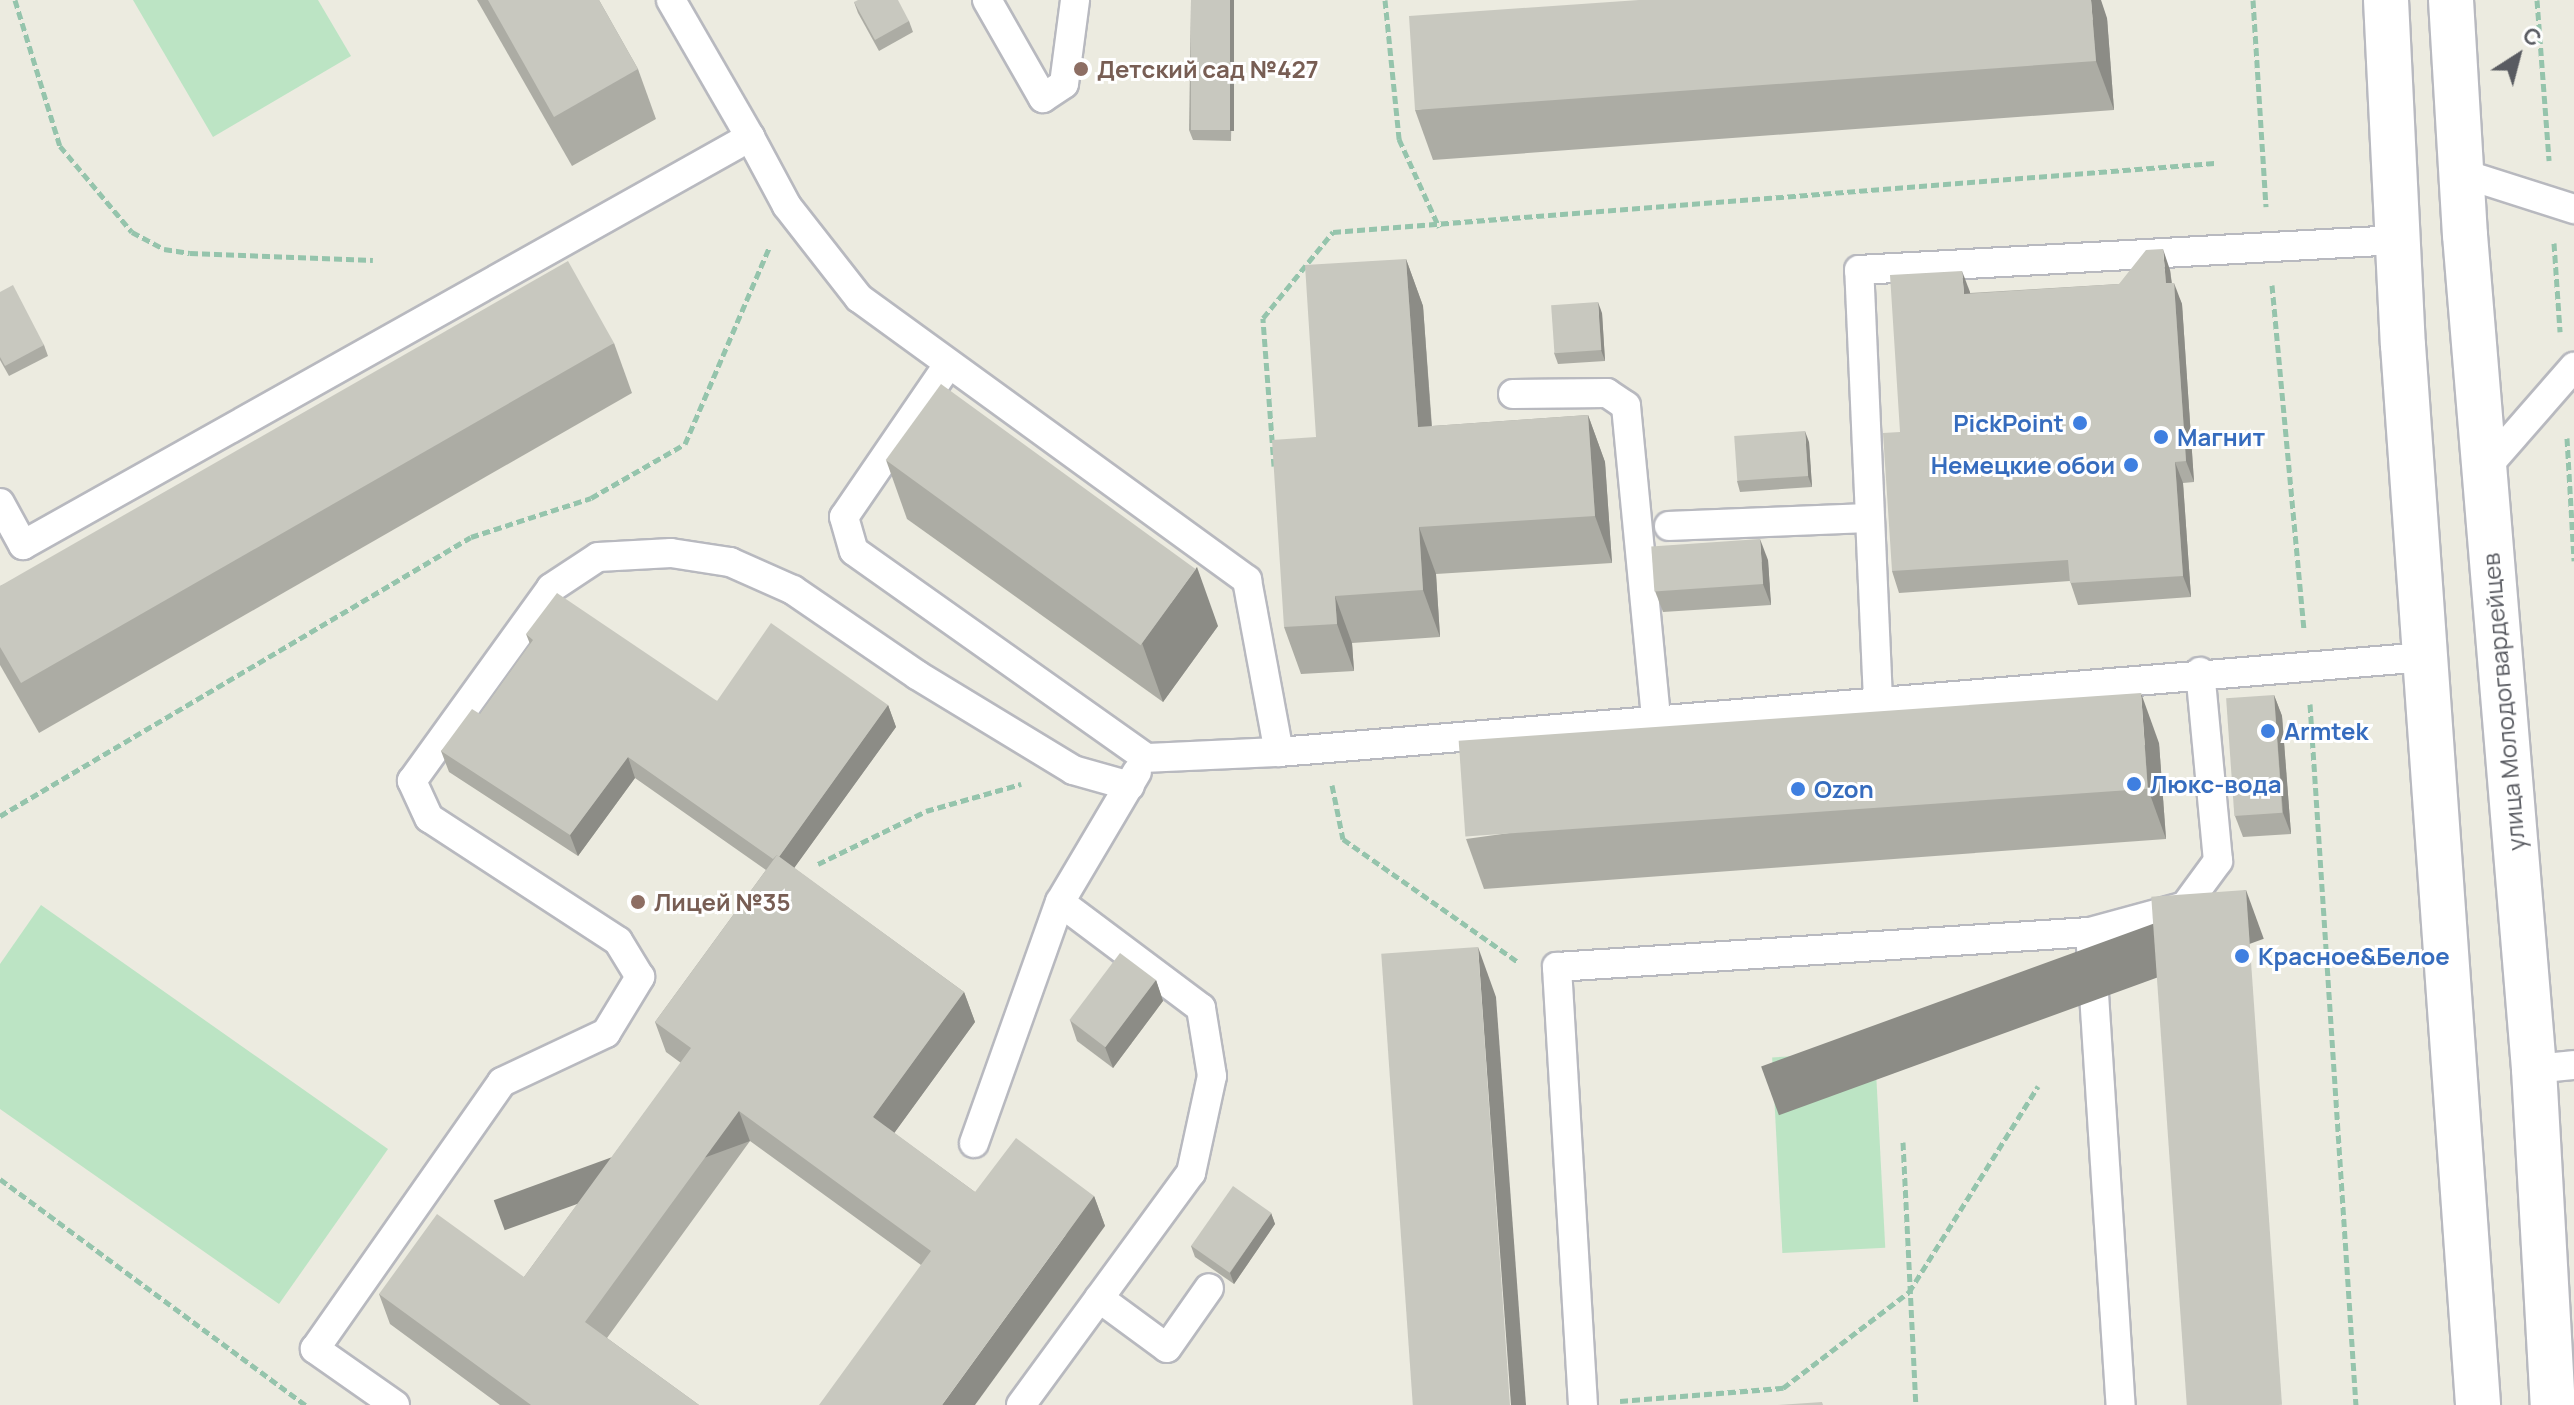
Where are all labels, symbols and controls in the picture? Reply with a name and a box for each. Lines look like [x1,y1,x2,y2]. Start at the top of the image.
north arrow [2478,16,2558,96]
text: С [2517,20,2547,53]
place label: Детский сад №427 [1097,55,1319,83]
marker: Детский сад №427 [1072,60,1090,78]
place label: PickPoint [1953,409,2064,437]
marker: PickPoint [2071,414,2089,432]
place label: Магнит [2177,423,2265,451]
marker: Магнит [2152,428,2170,446]
place label: Немецкие обои [1931,451,2115,479]
marker: Немецкие обои [2122,456,2140,474]
street label: улица Молодогвардейцев [2476,552,2530,852]
place label: Armtek [2284,717,2368,745]
marker: Armtek [2259,722,2277,740]
place label: Люкс-вода [2150,770,2282,798]
place label: Ozon [1814,775,1874,803]
marker: Люкс-вода [2125,775,2143,793]
marker: Ozon [1789,780,1807,798]
place label: Лицей №35 [654,888,791,916]
marker: Лицей №35 [629,893,647,911]
place label: Красное&Белое [2258,942,2450,970]
marker: Красное&Белое [2233,947,2251,965]

